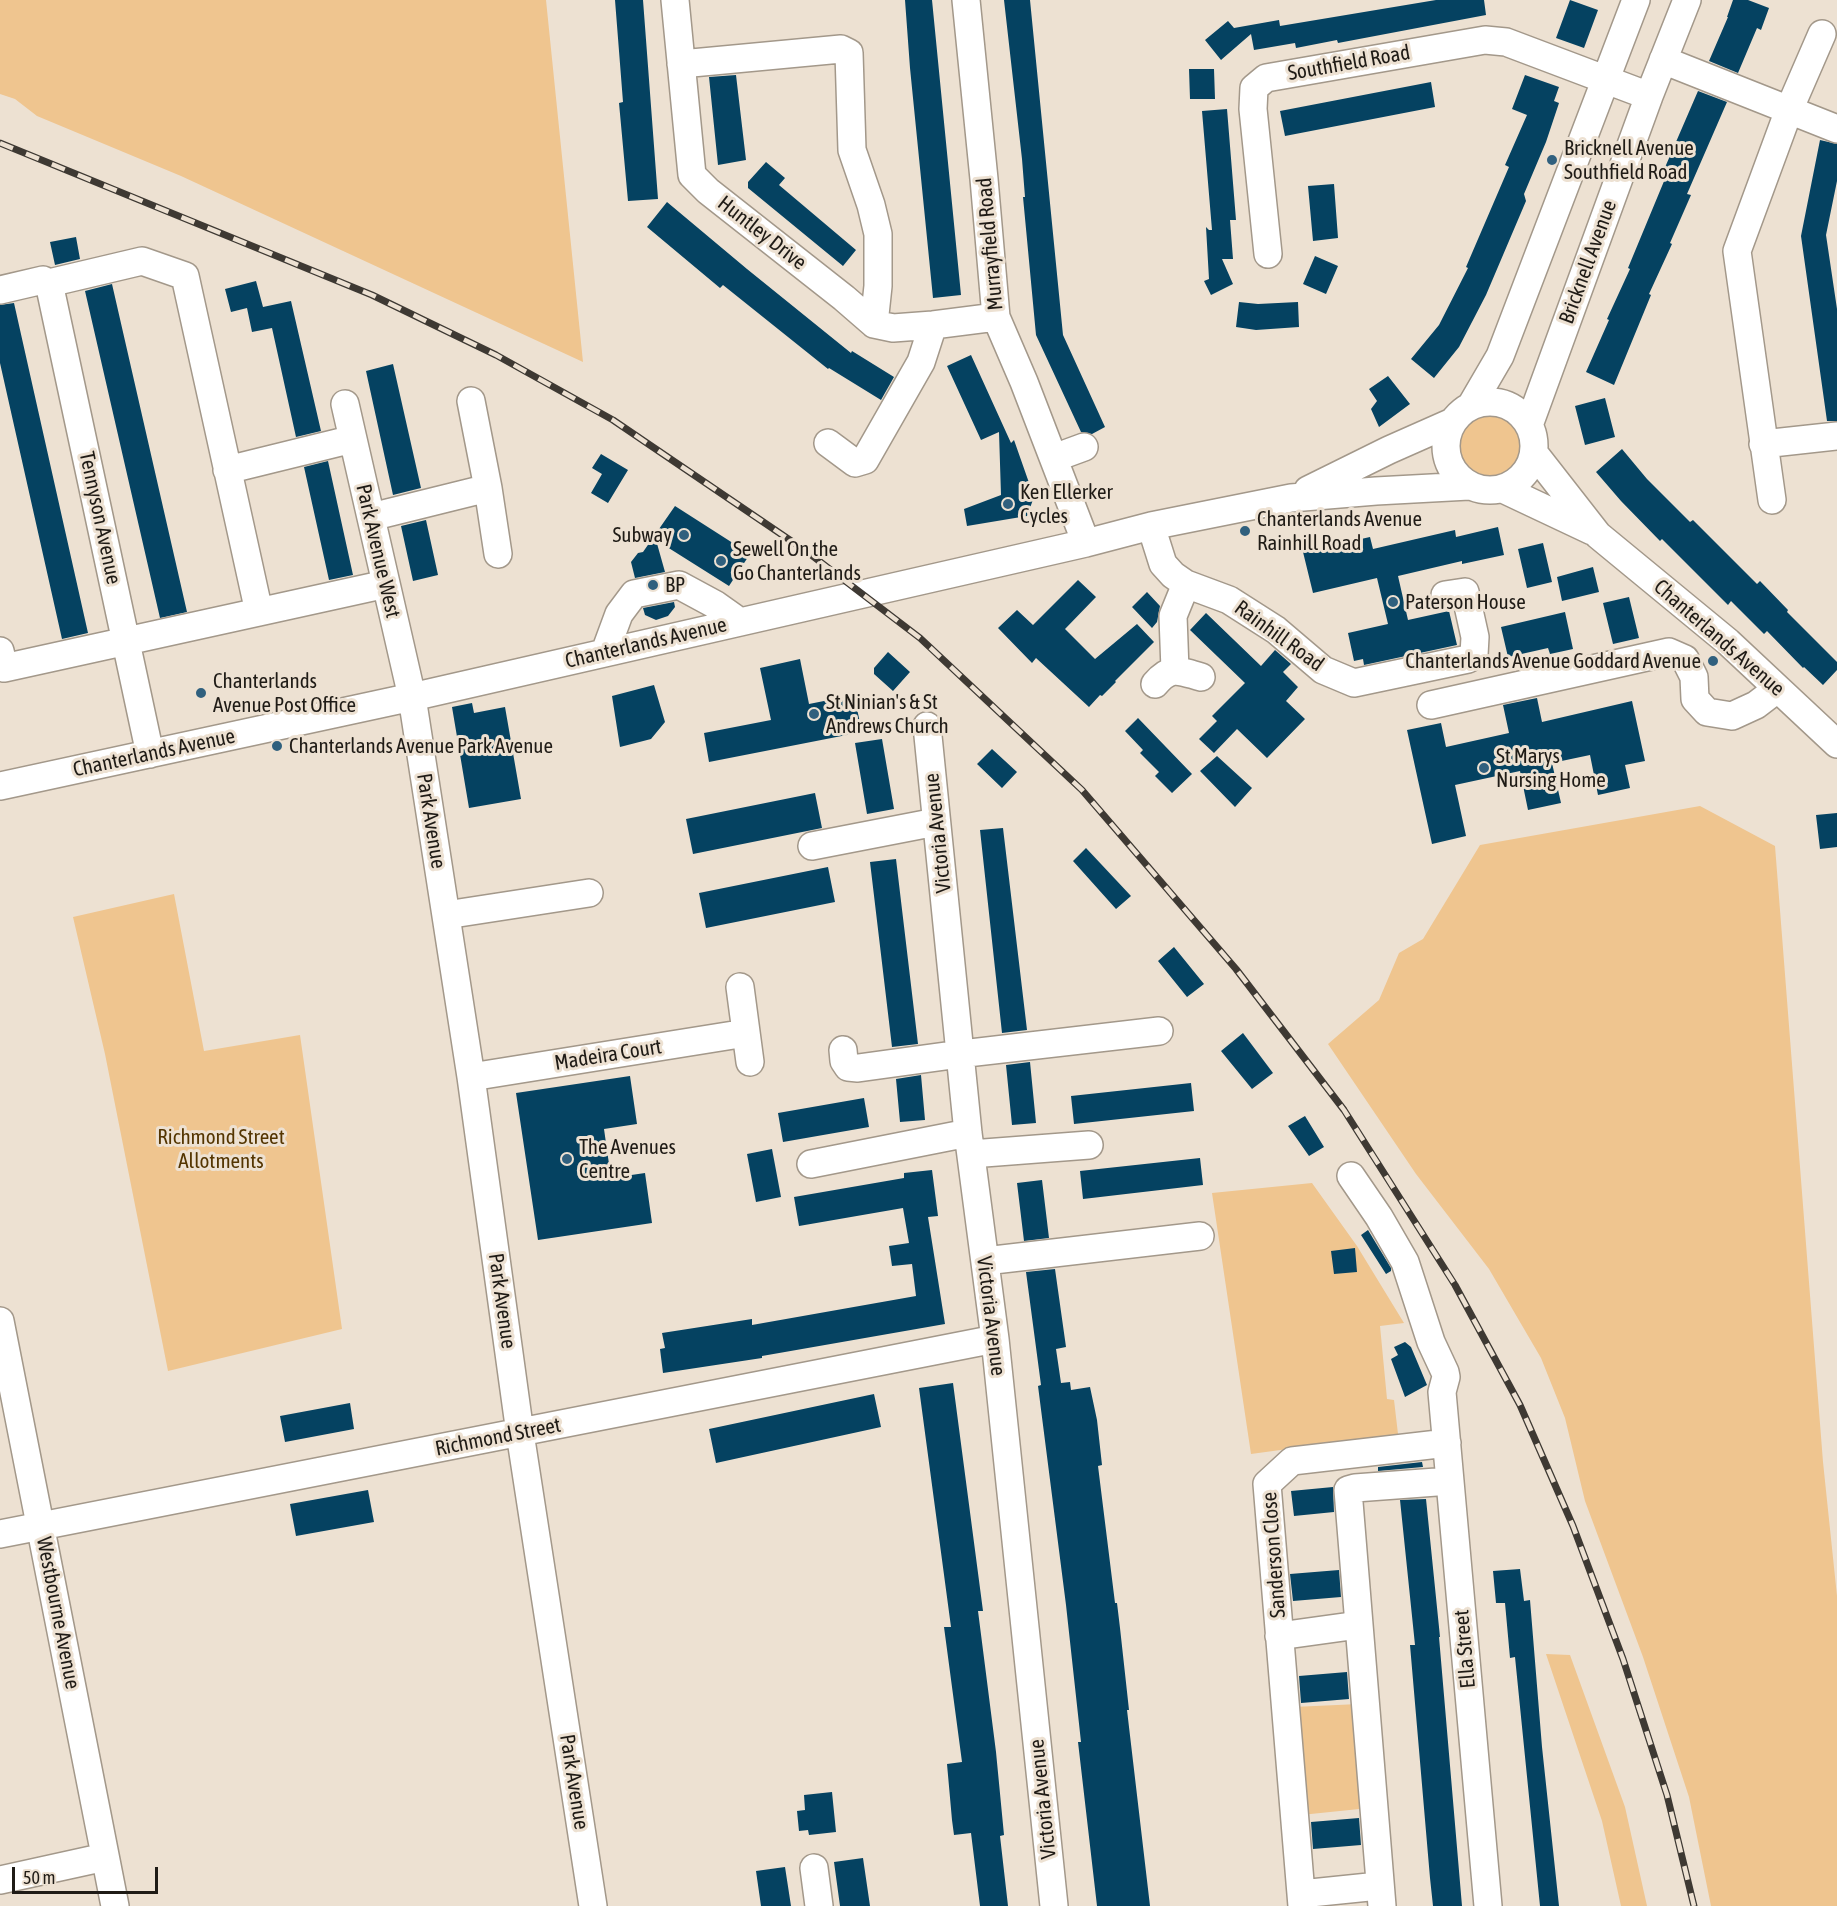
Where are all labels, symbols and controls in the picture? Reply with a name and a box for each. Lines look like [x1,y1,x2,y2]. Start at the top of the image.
street label: Southfield Road [1286,40,1412,86]
place label: Bricknell Avenue Southfield Road [1564,135,1694,185]
marker: Bricknell Avenue Southfield Road [1545,153,1559,167]
street label: Murrayfield Road [972,177,1008,311]
street label: Huntley Drive [713,191,811,275]
street label: Bricknell Avenue [1554,197,1622,327]
street label: Tennyson Avenue [74,449,126,587]
place label: Ken Ellerker Cycles [1020,479,1113,529]
street label: Park Avenue West [350,482,406,620]
marker: Ken Ellerker Cycles [1001,497,1015,511]
place label: Chanterlands Avenue Rainhill Road [1257,506,1422,556]
place label: Subway [613,522,672,548]
marker: Chanterlands Avenue Rainhill Road [1238,524,1252,538]
marker: Subway [677,528,691,542]
place label: Sewell On the Go Chanterlands [733,536,861,586]
marker: Sewell On the Go Chanterlands [714,554,728,568]
place label: BP [665,572,685,598]
street label: Chanterlands Avenue [1648,574,1790,702]
marker: BP [646,578,660,592]
place label: Paterson House [1405,589,1526,615]
street label: Rainhill Road [1229,595,1329,677]
marker: Paterson House [1386,595,1400,609]
street label: Chanterlands Avenue [563,612,729,674]
place label: Chanterlands Avenue Goddard Avenue [1405,648,1701,674]
marker: Chanterlands Avenue Goddard Avenue [1706,654,1720,668]
place label: Chanterlands Avenue Post Office [213,668,356,718]
marker: Chanterlands Avenue Post Office [194,686,208,700]
place label: St Ninian's & St Andrews Church [826,689,949,739]
marker: St Ninian's & St Andrews Church [807,707,821,721]
street label: Chanterlands Avenue [71,724,237,782]
place label: Chanterlands Avenue Park Avenue [289,733,553,759]
marker: Chanterlands Avenue Park Avenue [270,739,284,753]
place label: St Marys Nursing Home [1496,743,1606,793]
marker: St Marys Nursing Home [1477,761,1491,775]
street label: Park Avenue [411,772,451,870]
street label: Victoria Avenue [919,772,957,894]
street label: Madeira Court [553,1034,663,1076]
park label: Richmond Street Allotments [157,1124,285,1174]
place label: The Avenues Centre [579,1134,676,1184]
marker: The Avenues Centre [560,1152,574,1166]
street label: Park Avenue [483,1252,521,1350]
street label: Victoria Avenue [971,1255,1011,1377]
street label: Richmond Street [433,1412,563,1462]
street label: Sanderson Close [1257,1491,1291,1619]
street label: Westbourne Avenue [31,1535,85,1691]
street label: Ella Street [1449,1609,1481,1689]
street label: Park Avenue [554,1733,594,1831]
street label: Victoria Avenue [1024,1738,1062,1860]
scale bar [15,1855,160,1893]
text: 50 m [23,1867,55,1888]

